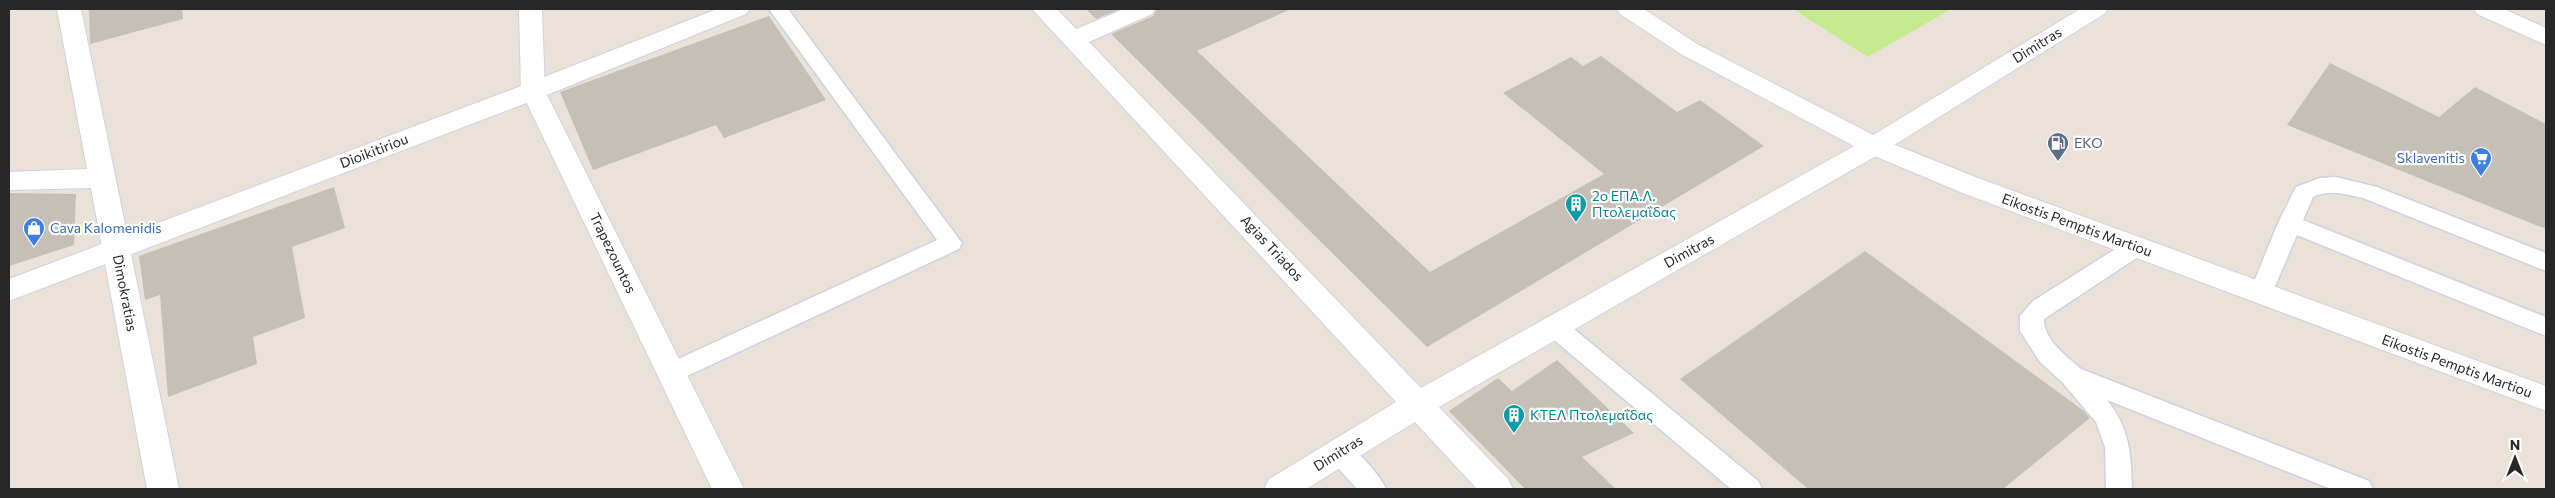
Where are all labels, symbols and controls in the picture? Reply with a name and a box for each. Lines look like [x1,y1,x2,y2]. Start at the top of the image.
street label: Dimitras [2009,23,2064,66]
street label: Dioikitiriou [337,130,410,171]
fuel station icon: EKO [2046,131,2070,162]
place label: EKO [2074,134,2103,151]
supermarket icon: Sklavenitis [2469,146,2493,177]
place label: Sklavenitis [2397,149,2465,166]
place label: 2ο ΕΠΑ.Λ. Πτολεμαΐδας [1592,187,1676,220]
street label: Eikostis Pemptis Martiou [2000,189,2155,260]
building icon: 2ο ΕΠΑ.Λ. Πτολεμαΐδας [1564,192,1588,223]
street label: Trapezountos [587,210,640,296]
street label: Agias Triados [1238,211,1307,284]
shop icon: Cava Kalomenidis [22,216,46,247]
place label: Cava Kalomenidis [50,219,162,236]
street label: Dimitras [1661,230,1717,271]
street label: Dimokratias [110,253,141,333]
street label: Eikostis Pemptis Martiou [2380,330,2535,401]
building icon: ΚΤΕΛ Πτολεμαΐδας [1502,403,1526,434]
place label: ΚΤΕΛ Πτολεμαΐδας [1530,406,1653,423]
street label: Dimitras [1310,431,1365,474]
north arrow [2490,433,2540,483]
text: N [2510,436,2520,453]

